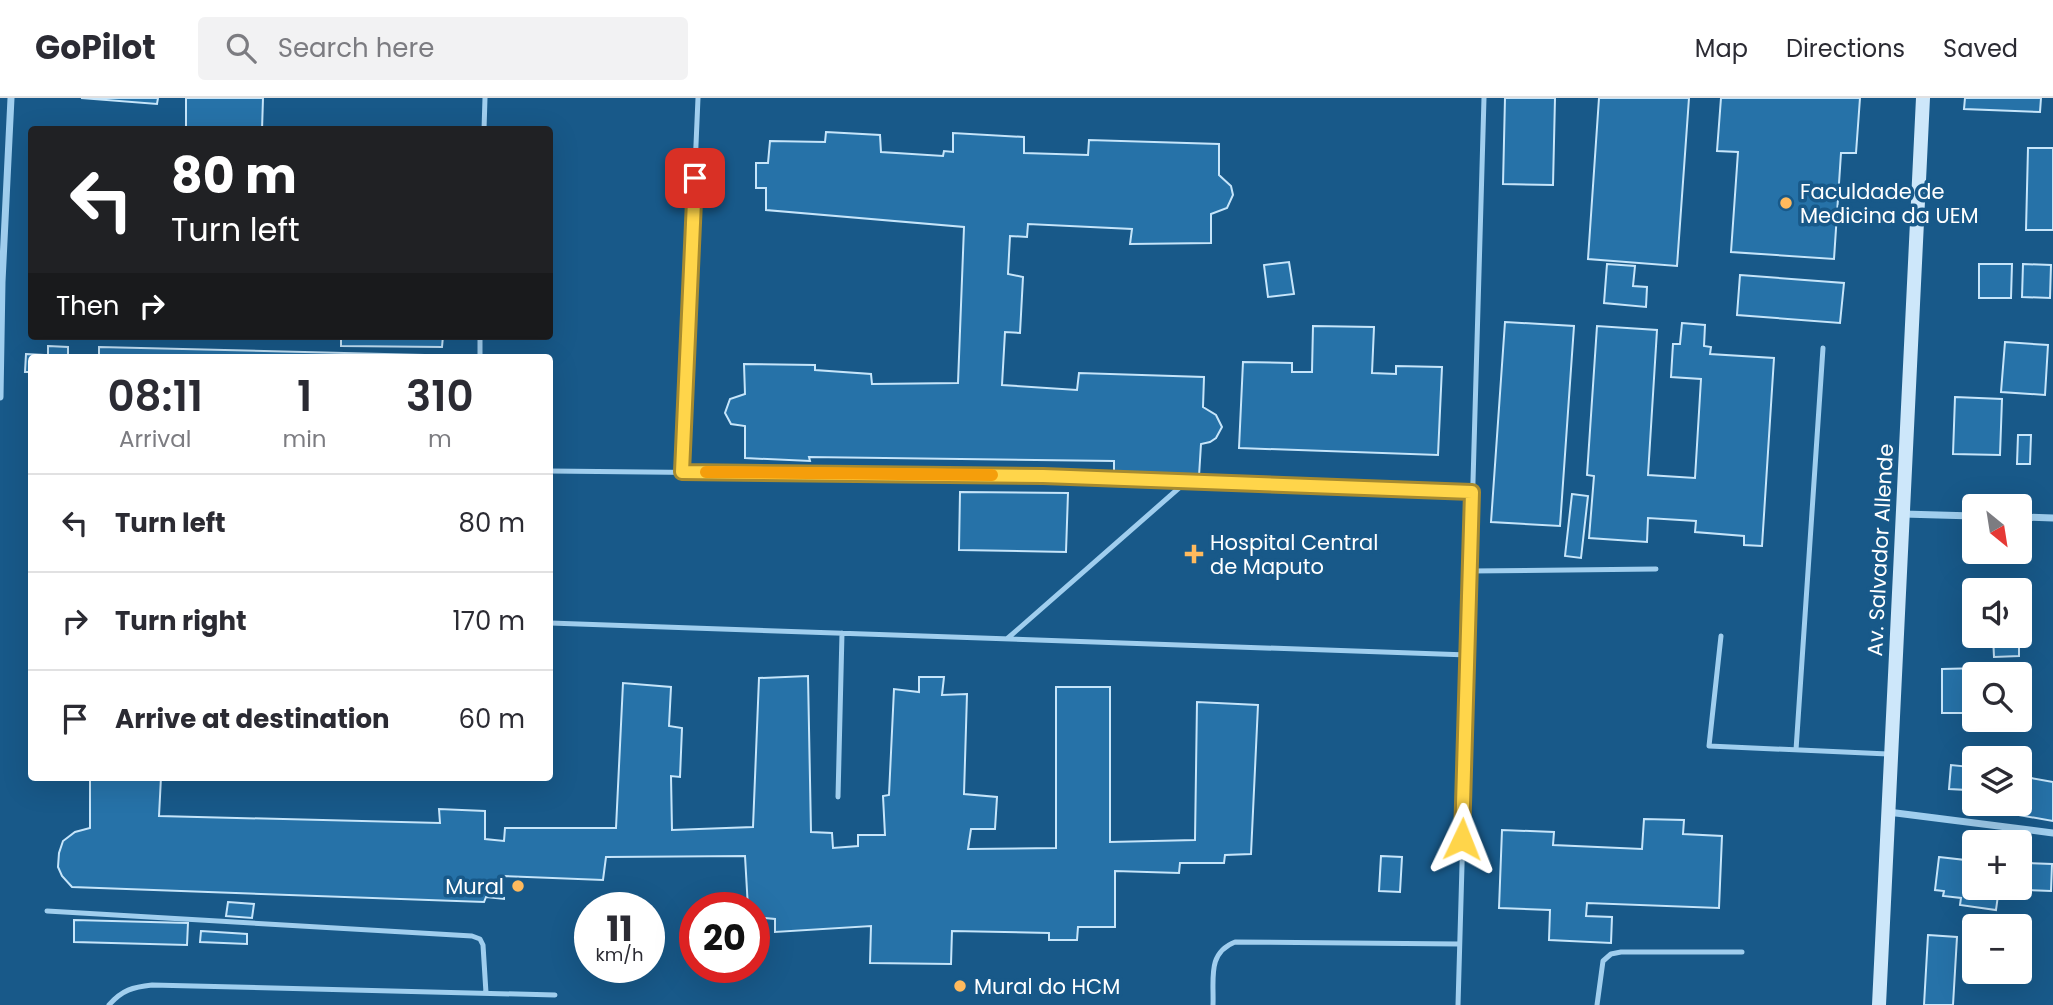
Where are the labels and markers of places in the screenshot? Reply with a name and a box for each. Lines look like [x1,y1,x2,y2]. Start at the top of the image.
pin [665,148,725,208]
place label: Faculdade de Medicina da UEM [1800,177,1979,230]
marker: Faculdade de Medicina da UEM [1778,195,1794,211]
place label: Hospital Central de Maputo [1210,528,1378,581]
marker: Hospital Central de Maputo [1184,544,1204,564]
place label: Mural [445,872,504,901]
marker: Mural [510,878,526,894]
place label: Mural do HCM [974,972,1120,1001]
marker: Mural do HCM [952,978,968,994]

